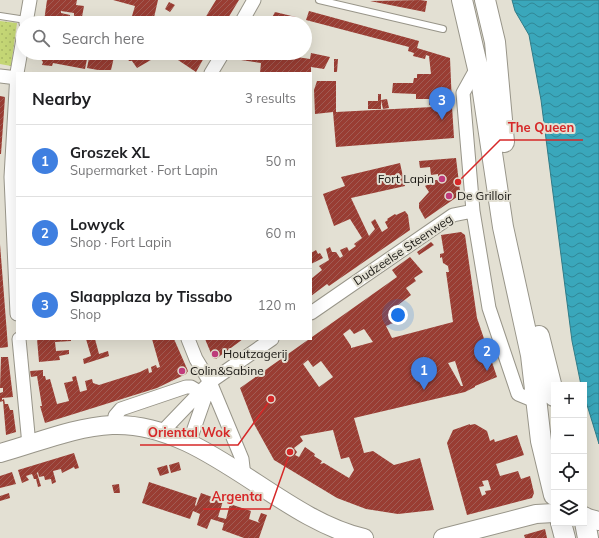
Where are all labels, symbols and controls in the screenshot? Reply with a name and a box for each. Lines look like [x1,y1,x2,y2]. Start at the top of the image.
search box [16,16,312,60]
icon: search [30,27,52,49]
text: Search here [62,29,144,48]
pin: 3 [429,87,455,120]
text: Nearby [32,88,91,109]
text: 3 results [245,90,296,106]
callout: The Queen [500,115,583,140]
text: The Queen [508,119,574,135]
text: Groszek XL [70,143,150,162]
text: 1 [41,153,49,169]
text: 50 m [266,153,296,169]
text: Supermarket · Fort Lapin [70,162,218,178]
place label: Fort Lapin [378,171,434,186]
marker: Fort Lapin [437,174,447,184]
place label: De Grilloir [457,188,512,203]
marker: De Grilloir [444,191,454,201]
street label: Dudzeelse Steenweg [350,211,455,288]
text: Lowyck [70,215,125,234]
text: 2 [41,225,49,241]
text: 60 m [266,225,296,241]
text: Shop · Fort Lapin [70,234,172,250]
text: Slaapplaza by Tissabo [70,287,232,306]
text: 3 [41,297,49,313]
text: 120 m [258,297,296,313]
your location [388,305,408,325]
text: Shop [70,306,101,322]
pin: 2 [474,338,500,371]
place label: Houtzagerij [223,346,288,361]
marker: Houtzagerij [210,349,220,359]
pin: 1 [411,357,437,390]
place label: Colin&Sabine [190,363,264,378]
marker: Colin&Sabine [177,366,187,376]
map controls [551,382,587,526]
button: + [551,382,587,418]
button: − [551,418,587,454]
callout: Oriental Wok [140,420,238,445]
text: Oriental Wok [148,424,231,440]
button: locate [551,454,587,490]
callout: Argenta [203,484,270,509]
text: Argenta [212,488,262,504]
button: layers [551,490,587,526]

